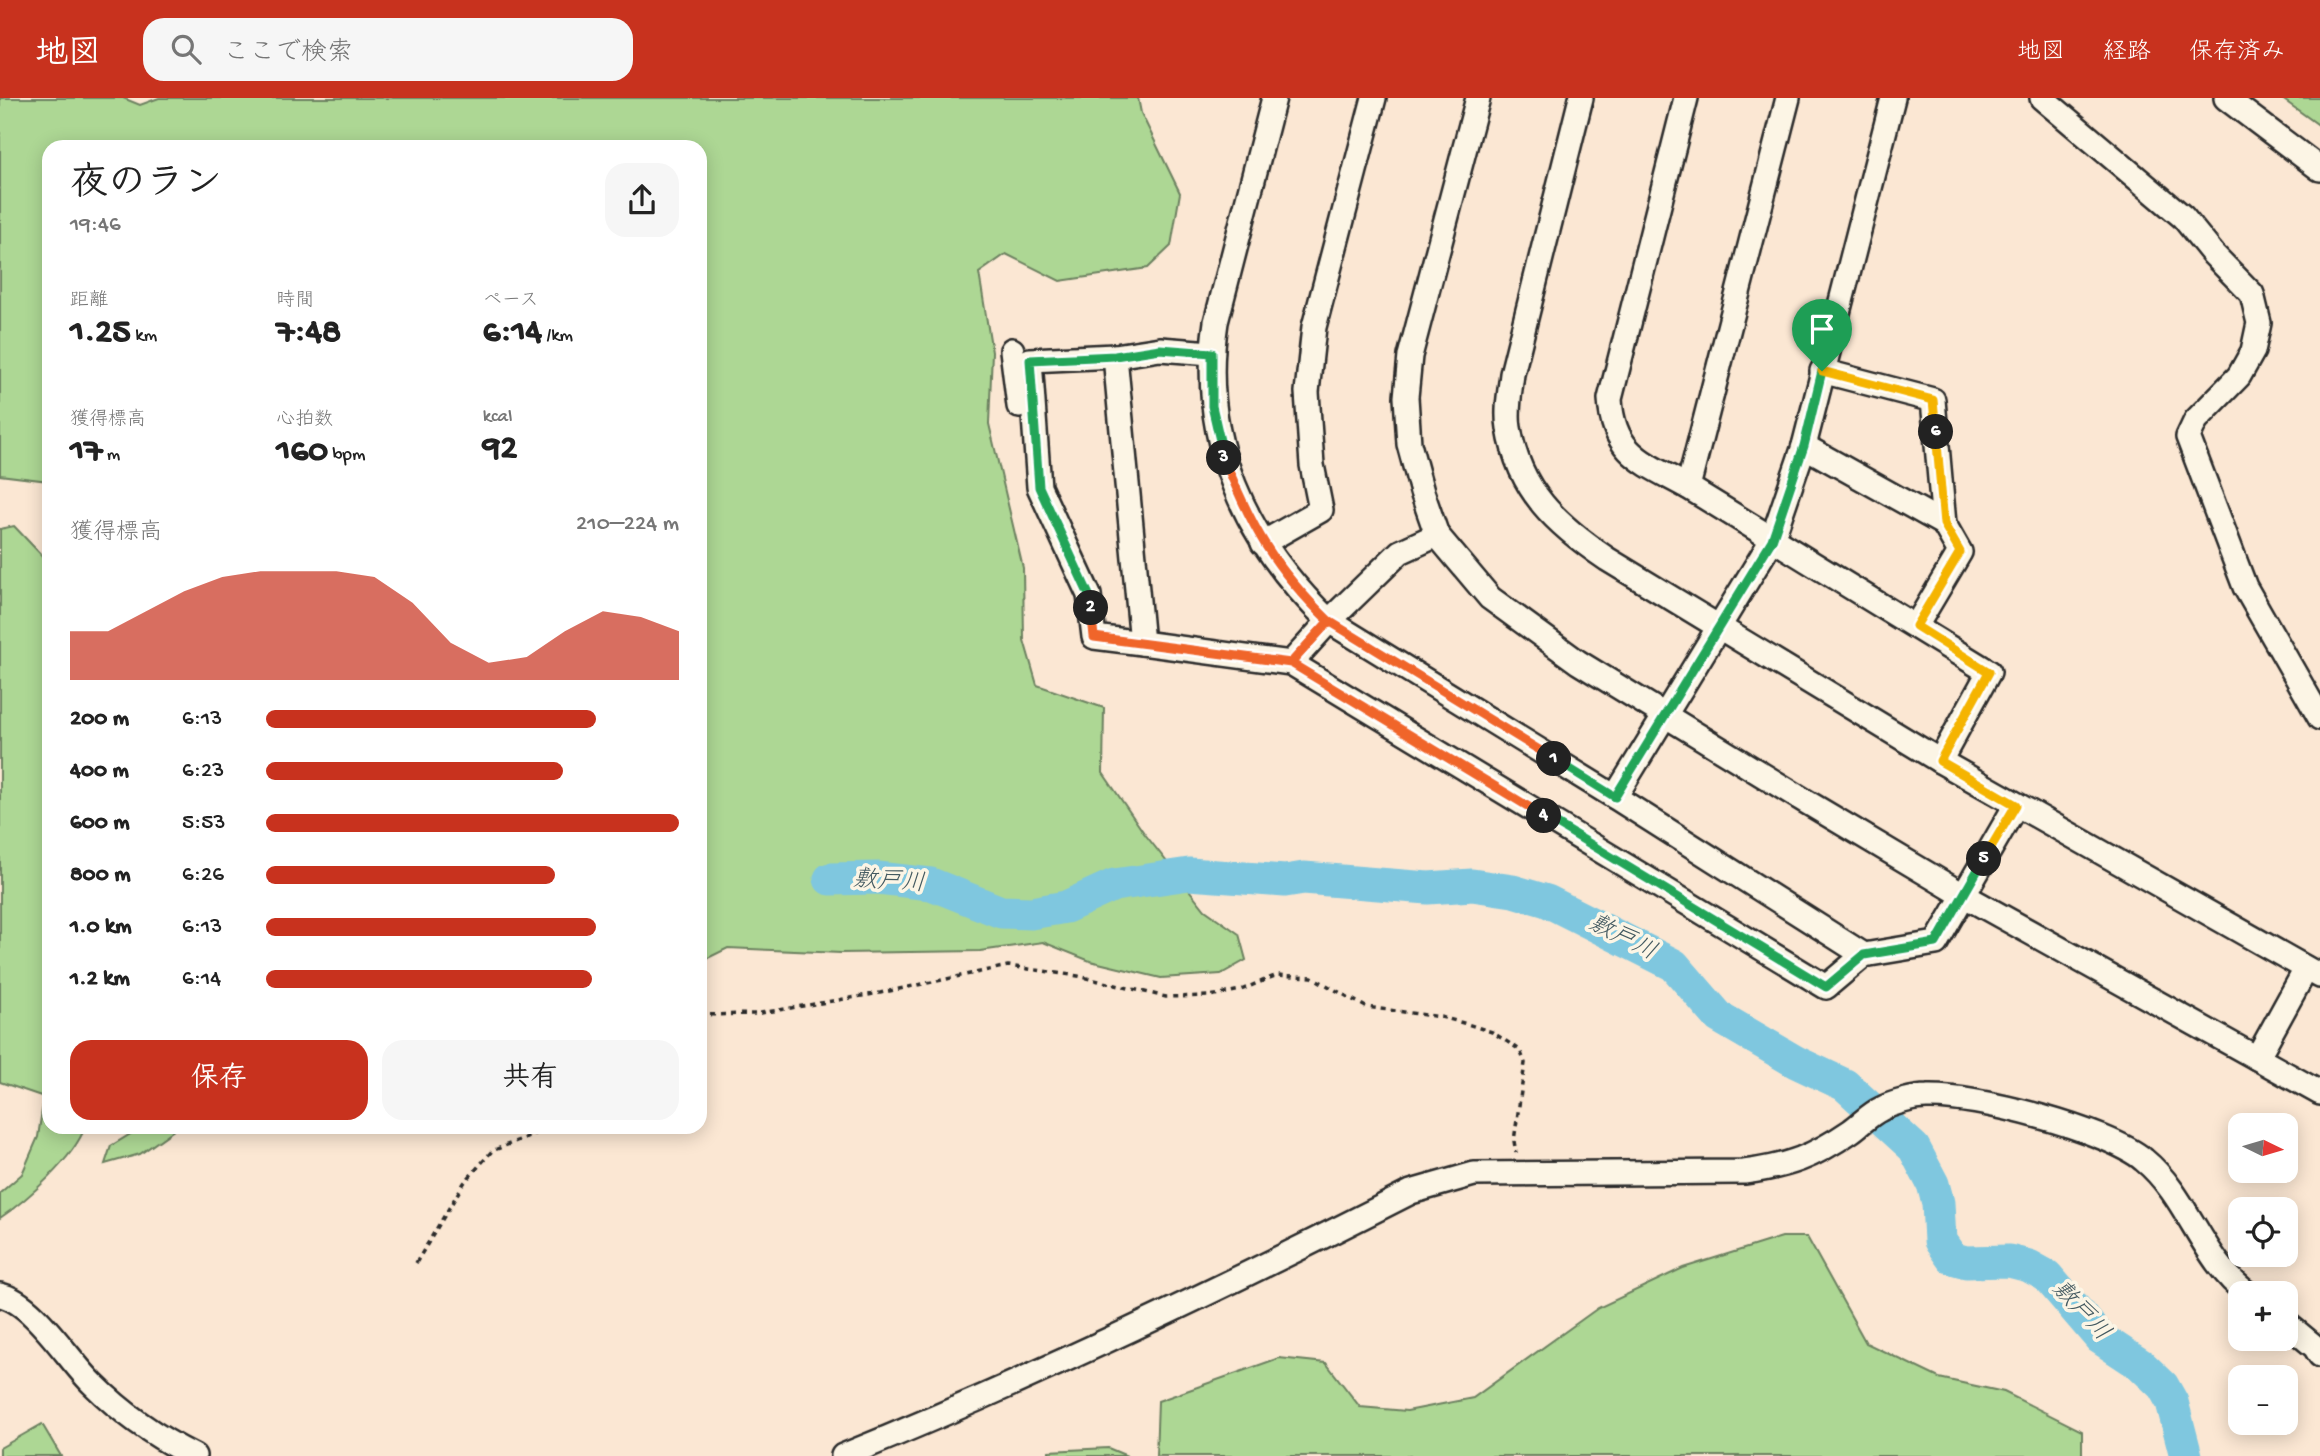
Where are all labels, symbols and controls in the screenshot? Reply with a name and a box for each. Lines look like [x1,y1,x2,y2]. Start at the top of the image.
search box [143,18,633,81]
icon: search [167,30,205,68]
text: 地図 [35,37,101,75]
text: ここで検索 [223,39,353,70]
text: 地図 [2017,39,2065,68]
text: 経路 [2103,39,2151,68]
text: 保存済み [2189,39,2285,68]
button: share [605,163,679,237]
text: 夜のラン [70,164,222,208]
text: 19:46 [70,212,121,239]
text: 距離 [70,290,108,313]
text: 時間 [276,290,314,313]
text: ペース [483,290,539,313]
pin [1792,299,1852,371]
icon: arrive [1803,310,1841,348]
text: 1.25 [70,313,131,354]
text: 7:48 [276,313,341,354]
text: 6:14 [483,313,542,354]
text: km [131,325,157,348]
text: /km [542,325,573,348]
text: kcal [483,406,512,429]
text: 獲得標高 [70,409,146,432]
text: 心拍数 [276,409,333,432]
pin: 6 [1918,414,1954,450]
text: 6 [1931,420,1940,443]
text: 92 [483,429,517,470]
text: 17 [70,432,102,473]
text: 160 [276,432,328,473]
pin: 3 [1206,440,1242,476]
text: m [102,444,120,467]
text: bpm [328,444,365,467]
text: 3 [1219,446,1228,469]
text: 210–224 m [576,511,679,538]
text: 獲得標高 [70,520,162,547]
pin: 2 [1074,590,1108,626]
text: 2 [1086,596,1095,619]
text: 200 m [70,706,129,733]
text: 6:13 [182,706,222,733]
pin: 1 [1536,742,1572,776]
text: 1 [1550,747,1557,770]
text: 400 m [70,758,129,785]
text: 6:23 [182,758,224,785]
pin: 4 [1526,798,1562,834]
text: 4 [1539,804,1548,827]
text: 600 m [70,810,130,837]
text: 5:53 [182,810,225,837]
pin: 5 [1966,842,2002,876]
text: 5 [1979,847,1989,870]
text: 800 m [70,862,131,889]
text: 6:26 [182,862,224,889]
water label: 敷戸川 [852,865,926,900]
water label: 敷戸川 [1583,909,1661,968]
text: 1.0 km [70,914,132,941]
text: 6:13 [182,914,222,941]
text: 1.2 km [70,966,130,993]
text: 6:14 [182,966,221,993]
button: 保存 [70,1040,368,1120]
button: 共有 [382,1040,679,1120]
north arrow [2228,1113,2298,1183]
map controls [2228,1113,2298,1435]
button: locate [2228,1197,2298,1267]
water label: 敷戸川 [2045,1275,2116,1348]
button: + [2228,1281,2298,1351]
button: − [2228,1365,2298,1435]

